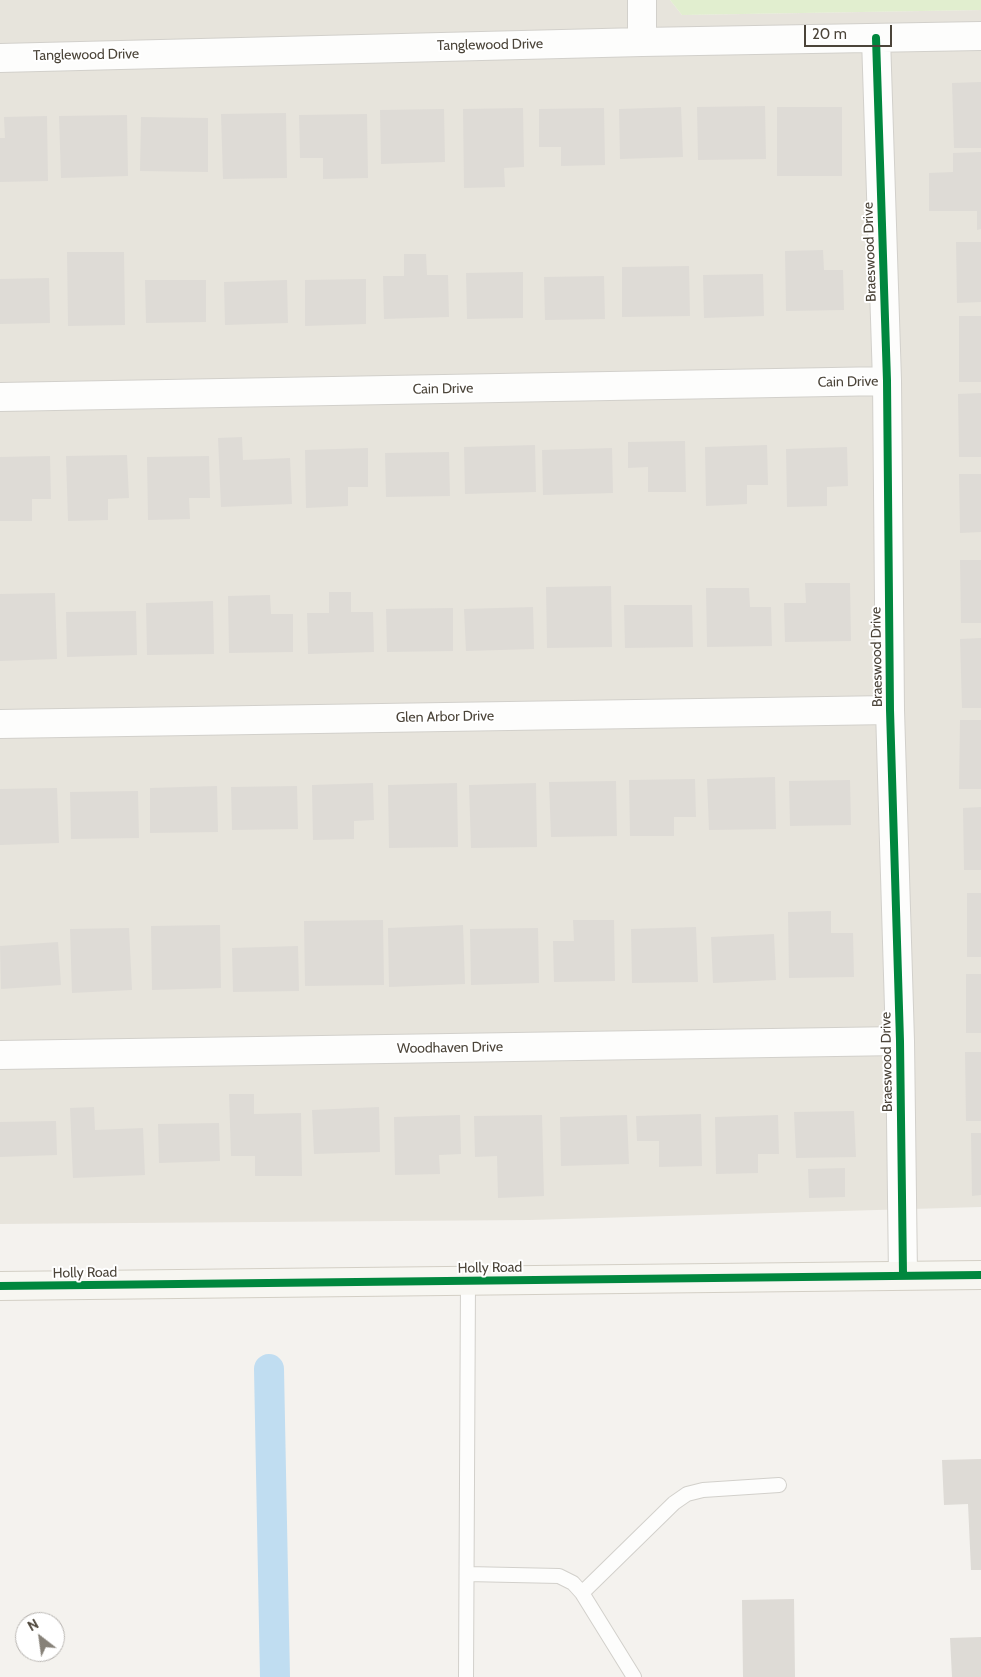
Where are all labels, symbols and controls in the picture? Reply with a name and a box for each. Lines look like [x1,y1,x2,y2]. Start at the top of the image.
scale bar [806,15,894,47]
text: 20 m [812,25,847,43]
street label: Tanglewood Drive [437,36,543,54]
street label: Tanglewood Drive [33,46,139,64]
street label: Braeswood Drive [860,202,880,302]
street label: Cain Drive [818,373,878,391]
street label: Cain Drive [413,380,473,398]
street label: Braeswood Drive [868,607,886,707]
street label: Glen Arbor Drive [396,708,494,726]
street label: Braeswood Drive [878,1012,896,1112]
street label: Woodhaven Drive [397,1039,503,1057]
street label: Holly Road [458,1259,522,1277]
street label: Holly Road [53,1264,117,1282]
north arrow [15,1612,65,1662]
text: N [24,1615,42,1635]

